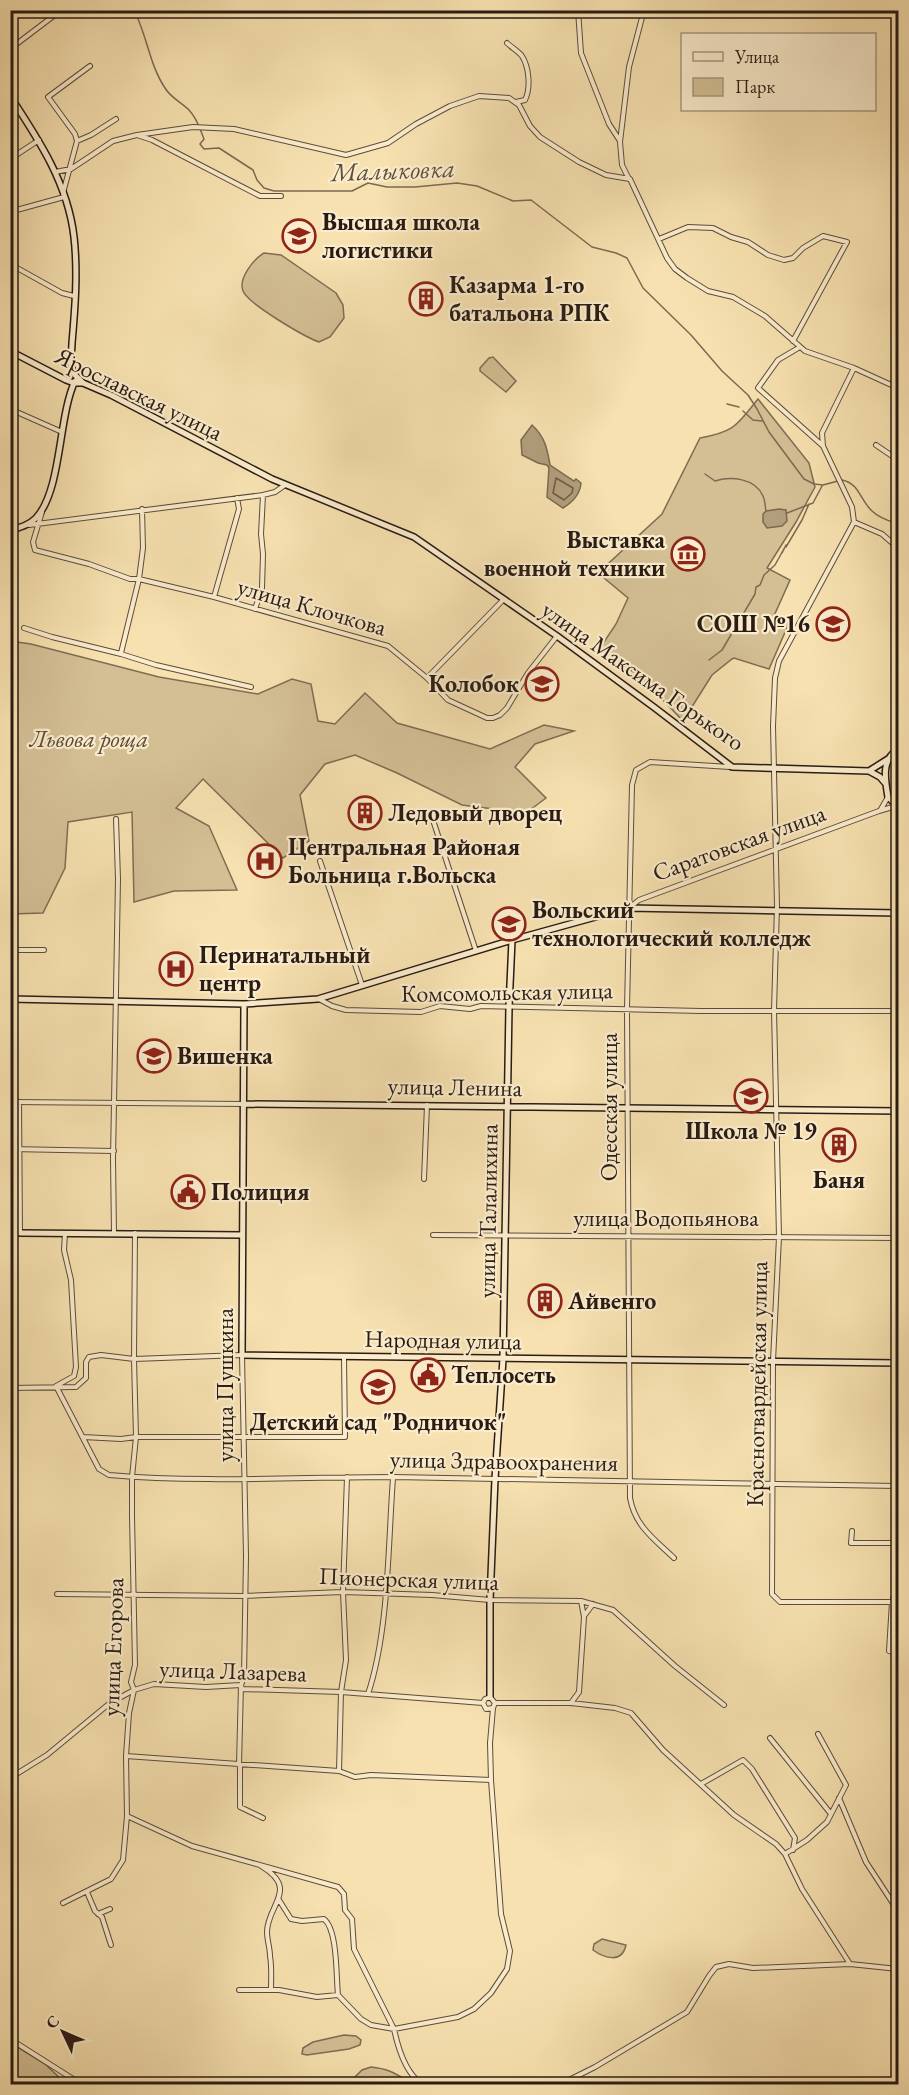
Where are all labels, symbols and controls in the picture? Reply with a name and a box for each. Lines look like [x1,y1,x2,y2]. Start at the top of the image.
legend [681,33,876,111]
text: Улица [734,45,780,68]
text: Парк [735,75,775,98]
water label: Малыковка [328,151,456,189]
place label: Высшая школа логистики [322,206,481,265]
school or university icon: Высшая школа логистики [281,218,317,254]
place label: Казарма 1-го батальона РПК [449,269,611,328]
building icon: Казарма 1-го батальона РПК [408,281,444,317]
street label: Ярославская улица [49,339,228,448]
place label: Выставка военной техники [484,524,665,583]
museum icon: Выставка военной техники [670,536,706,572]
street label: улица Клочкова [234,570,391,643]
street label: улица Максима Горького [536,594,751,758]
school or university icon: СОШ №16 [815,606,851,642]
place label: СОШ №16 [697,608,810,639]
school or university icon: Колобок [524,666,560,702]
place label: Колобок [428,668,520,699]
park label: Львова роща [29,723,148,754]
building icon: Ледовый дворец [347,795,383,831]
place label: Ледовый дворец [388,797,562,828]
street label: Саратовская улица [648,797,830,888]
place label: Центральная Районая Больница г.Вольска [288,831,520,890]
hospital icon: Центральная Районая Больница г.Вольска [247,843,283,879]
place label: Вольский технологический колледж [532,894,812,953]
school or university icon: Вольский технологический колледж [491,906,527,942]
place label: Перинатальный центр [199,939,370,998]
hospital icon: Перинатальный центр [158,951,194,987]
street label: Комсомольская улица [401,974,614,1009]
street label: Одесская улица [593,1032,624,1181]
school or university icon: Вишенка [136,1038,172,1074]
place label: Вишенка [177,1040,273,1071]
street label: улица Ленина [387,1070,523,1103]
school or university icon: Школа № 19 [733,1078,769,1114]
place label: Школа № 19 [685,1115,817,1146]
street label: улица Талалихина [470,1123,505,1298]
building icon: Баня [821,1127,857,1163]
place label: Баня [813,1164,865,1195]
public building icon: Полиция [170,1174,206,1210]
place label: Полиция [211,1176,310,1207]
street label: улица Водопьянова [573,1202,759,1233]
street label: Красногвардейская улица [739,1260,774,1507]
building icon: Айвенго [527,1283,563,1319]
place label: Айвенго [567,1285,656,1316]
street label: улица Пушкина [209,1308,240,1462]
street label: Народная улица [364,1323,522,1356]
public building icon: Теплосеть [410,1357,446,1393]
place label: Теплосеть [451,1359,556,1390]
school or university icon: Детский сад "Родничок" [360,1369,396,1405]
place label: Детский сад "Родничок" [250,1406,506,1437]
street label: улица Здравоохранения [390,1443,619,1478]
street label: Пионерская улица [318,1560,500,1597]
street label: улица Егорова [95,1577,130,1717]
street label: улица Лазарева [159,1652,308,1689]
north arrow [33,2002,93,2062]
text: С [41,2011,64,2033]

